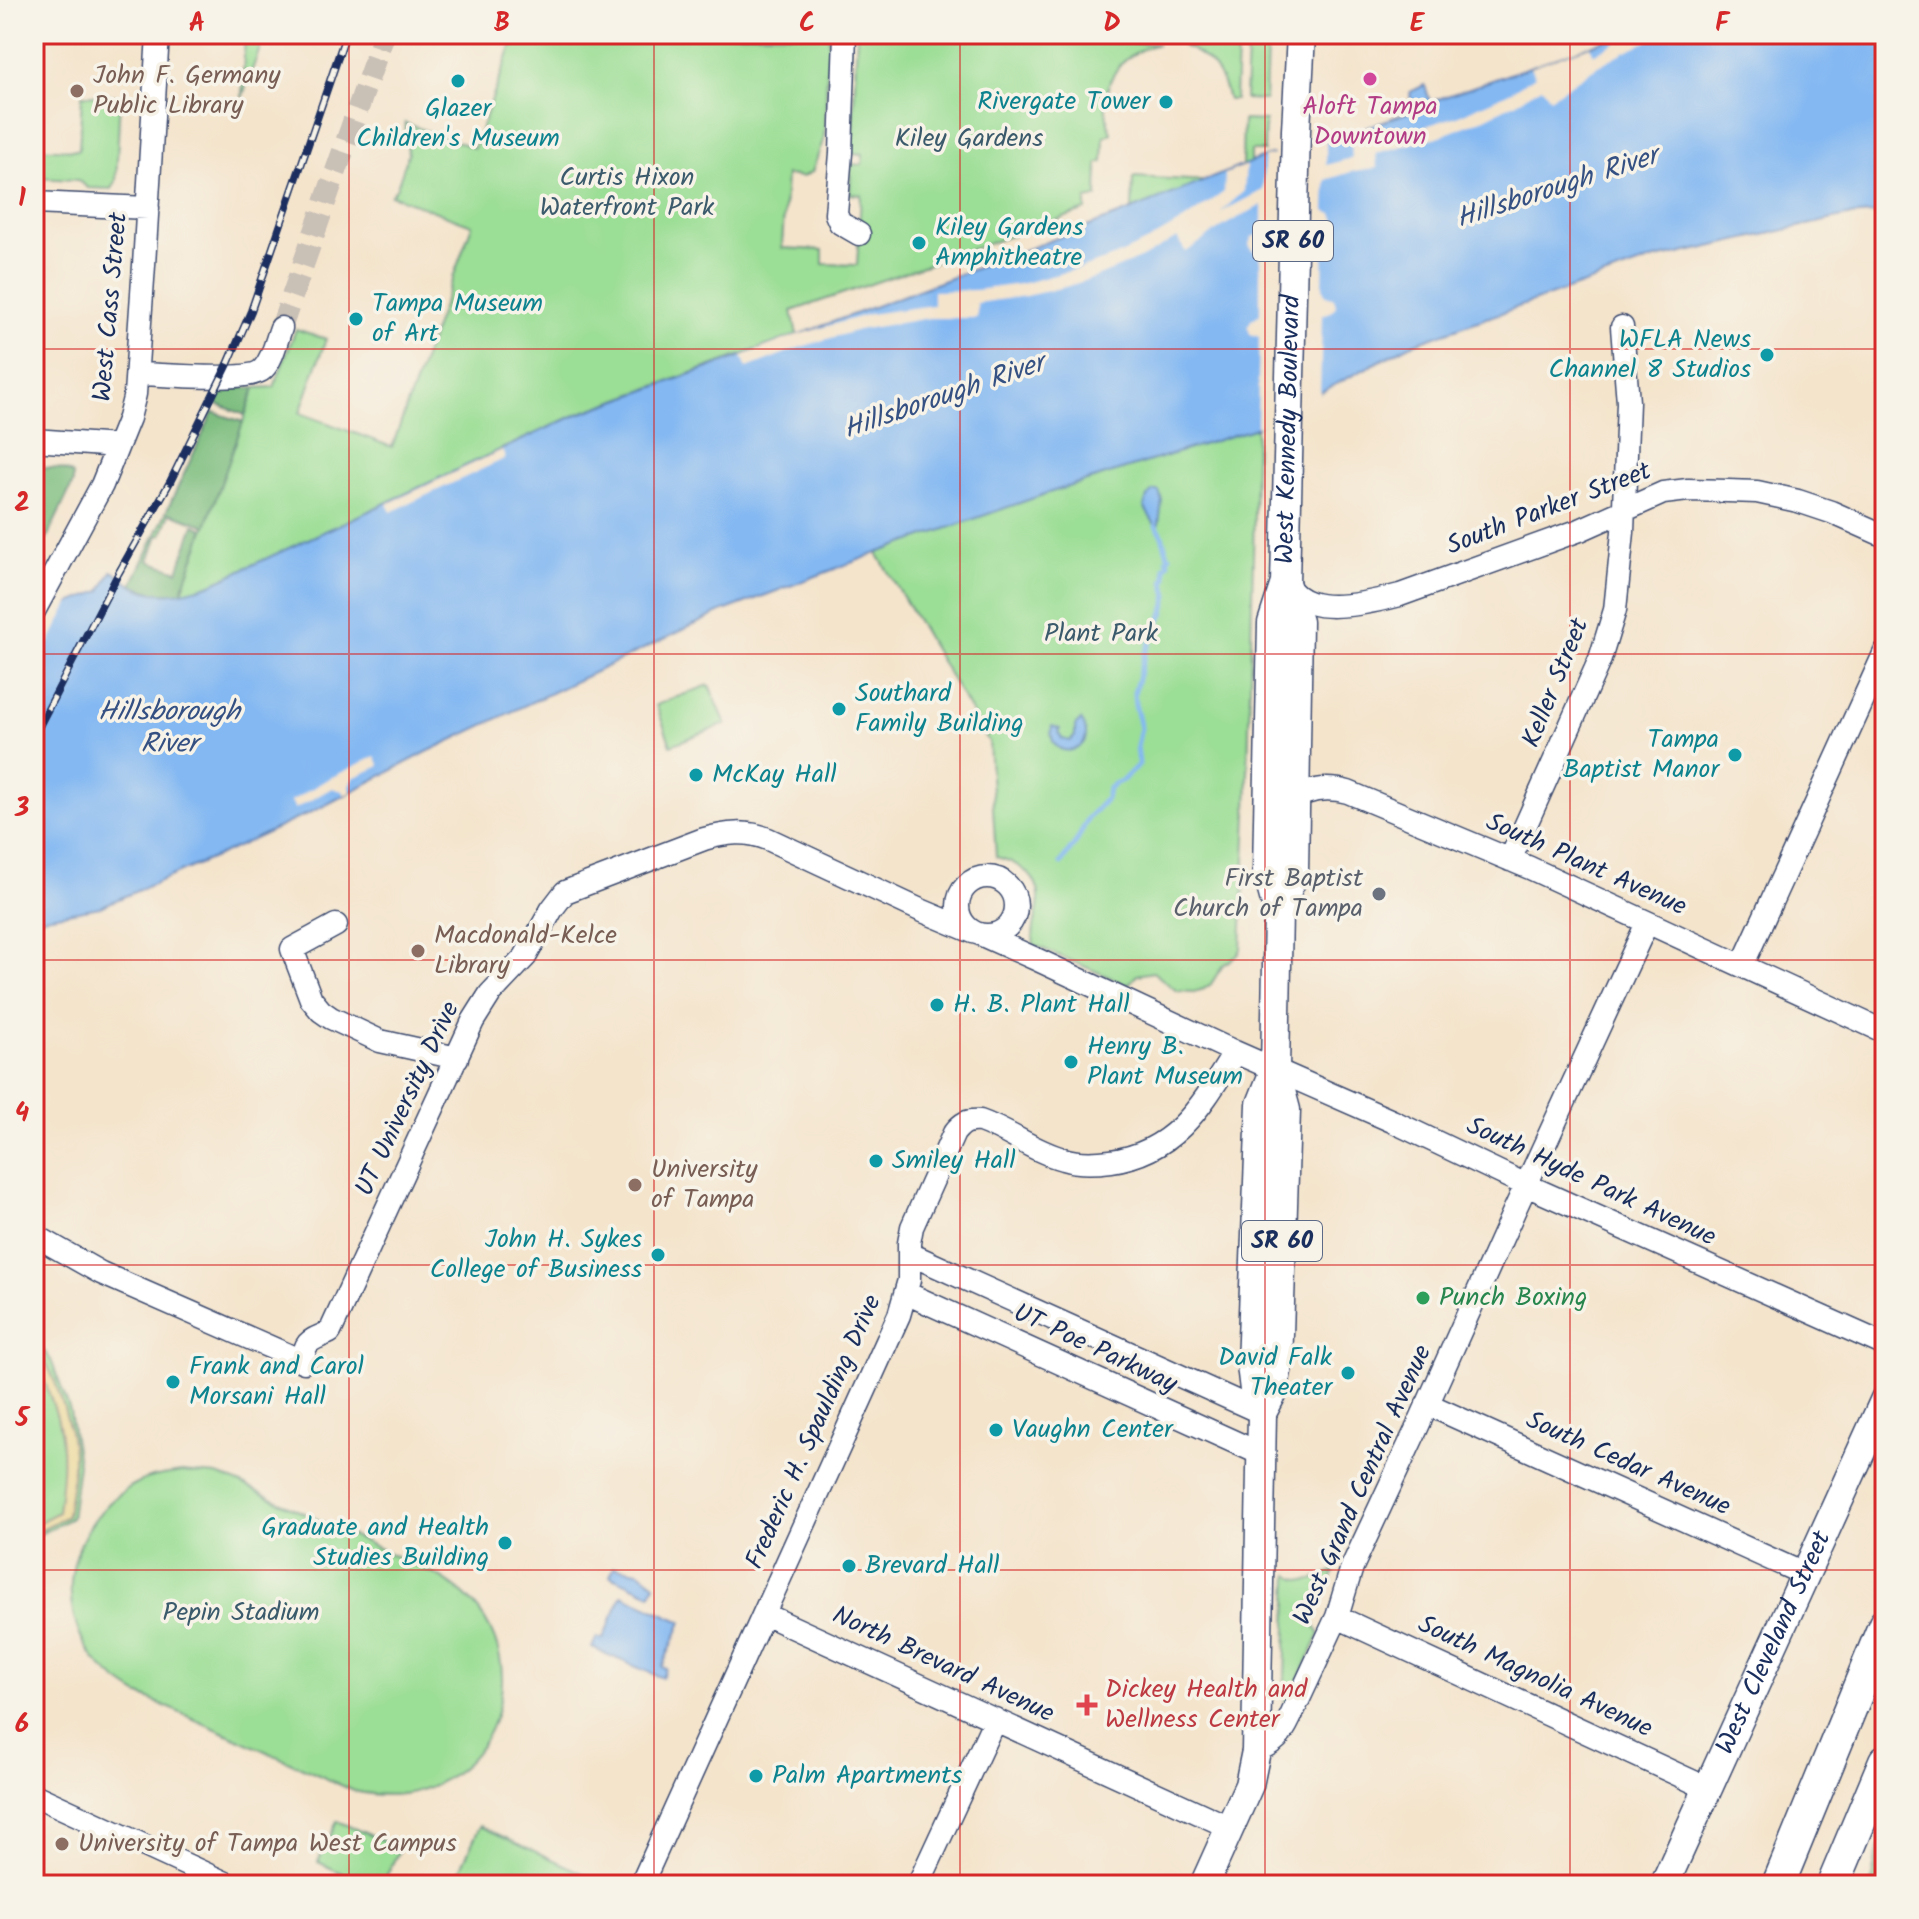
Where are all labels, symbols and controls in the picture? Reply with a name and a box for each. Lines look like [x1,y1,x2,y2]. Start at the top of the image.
text: A [189,3,205,45]
text: B [494,3,510,45]
text: C [799,3,815,45]
text: D [1103,3,1121,45]
text: E [1410,3,1426,45]
text: F [1715,3,1731,45]
place label: John F. Germany Public Library [93,55,281,127]
marker: Aloft Tampa Downtown [1361,70,1379,88]
marker: Glazer Children's Museum [449,72,467,90]
place label: Rivergate Tower [977,81,1151,123]
marker: John F. Germany Public Library [68,82,86,100]
place label: Aloft Tampa Downtown [1302,86,1438,158]
place label: Glazer Children's Museum [356,88,560,160]
marker: Rivergate Tower [1157,93,1175,111]
park label: Kiley Gardens [895,118,1043,160]
water label: Hillsborough River [1450,132,1669,242]
park label: Curtis Hixon Waterfront Park [540,157,715,229]
text: 1 [18,178,26,220]
place label: Kiley Gardens Amphitheatre [935,207,1084,279]
street label: West Cass Street [82,210,140,403]
road number: SR 60 [1253,221,1333,261]
marker: Kiley Gardens Amphitheatre [910,234,928,252]
place label: Tampa Museum of Art [372,283,543,355]
street label: West Kennedy Boulevard [1264,293,1313,565]
marker: Tampa Museum of Art [347,310,365,328]
place label: WFLA News Channel 8 Studios [1549,319,1751,391]
water label: Hillsborough River [837,340,1056,452]
marker: WFLA News Channel 8 Studios [1758,346,1776,364]
street label: South Parker Street [1441,450,1658,567]
text: 2 [14,483,30,525]
street label: Keller Street [1511,611,1601,754]
park label: Plant Park [1044,613,1159,655]
place label: Southard Family Building [855,673,1024,745]
water label: Hillsborough River [98,690,242,767]
marker: Southard Family Building [830,700,848,718]
place label: Tampa Baptist Manor [1563,719,1720,791]
marker: Tampa Baptist Manor [1726,746,1744,764]
place label: McKay Hall [712,754,837,796]
marker: McKay Hall [687,766,705,784]
text: 3 [14,788,29,830]
street label: South Plant Avenue [1479,802,1694,928]
place label: First Baptist Church of Tampa [1173,858,1364,930]
marker: First Baptist Church of Tampa [1370,885,1388,903]
place label: Macdonald-Kelce Library [434,915,617,987]
marker: Macdonald-Kelce Library [409,942,427,960]
place label: H. B. Plant Hall [953,984,1130,1026]
street label: UT University Drive [344,994,472,1203]
marker: H. B. Plant Hall [928,996,946,1014]
place label: Henry B. Plant Museum [1087,1026,1243,1098]
marker: Henry B. Plant Museum [1062,1053,1080,1071]
text: 4 [15,1093,29,1135]
street label: South Hyde Park Avenue [1459,1106,1723,1258]
place label: Smiley Hall [892,1140,1016,1182]
place label: University of Tampa [651,1149,758,1221]
marker: Smiley Hall [867,1152,885,1170]
marker: University of Tampa [626,1176,644,1194]
place label: John H. Sykes College of Business [430,1219,642,1291]
road number: SR 60 [1242,1221,1322,1261]
marker: John H. Sykes College of Business [649,1246,667,1264]
place label: Punch Boxing [1439,1277,1587,1319]
street label: Frederic H. Spaulding Drive [734,1288,894,1576]
marker: Punch Boxing [1414,1289,1432,1307]
street label: UT Poe Parkway [1006,1293,1185,1406]
place label: David Falk Theater [1218,1337,1333,1409]
street label: West Grand Central Avenue [1282,1338,1444,1632]
place label: Frank and Carol Morsani Hall [189,1346,364,1418]
marker: David Falk Theater [1339,1364,1357,1382]
marker: Frank and Carol Morsani Hall [164,1373,182,1391]
text: 5 [14,1398,30,1440]
street label: South Cedar Avenue [1519,1400,1738,1528]
place label: Vaughn Center [1012,1409,1174,1451]
marker: Vaughn Center [987,1421,1005,1439]
place label: Graduate and Health Studies Building [261,1507,489,1579]
street label: West Cleveland Street [1705,1523,1844,1762]
marker: Graduate and Health Studies Building [496,1534,514,1552]
place label: Brevard Hall [865,1545,999,1587]
marker: Brevard Hall [840,1557,858,1575]
park label: Pepin Stadium [162,1592,320,1634]
street label: North Brevard Avenue [825,1595,1061,1735]
street label: South Magnolia Avenue [1411,1604,1660,1750]
place label: Dickey Health and Wellness Center [1105,1669,1308,1741]
marker: Dickey Health and Wellness Center [1076,1694,1098,1716]
text: 6 [15,1704,29,1746]
place label: Palm Apartments [772,1755,962,1797]
marker: Palm Apartments [747,1767,765,1785]
place label: University of Tampa West Campus [78,1823,457,1865]
marker: University of Tampa West Campus [53,1835,71,1853]

